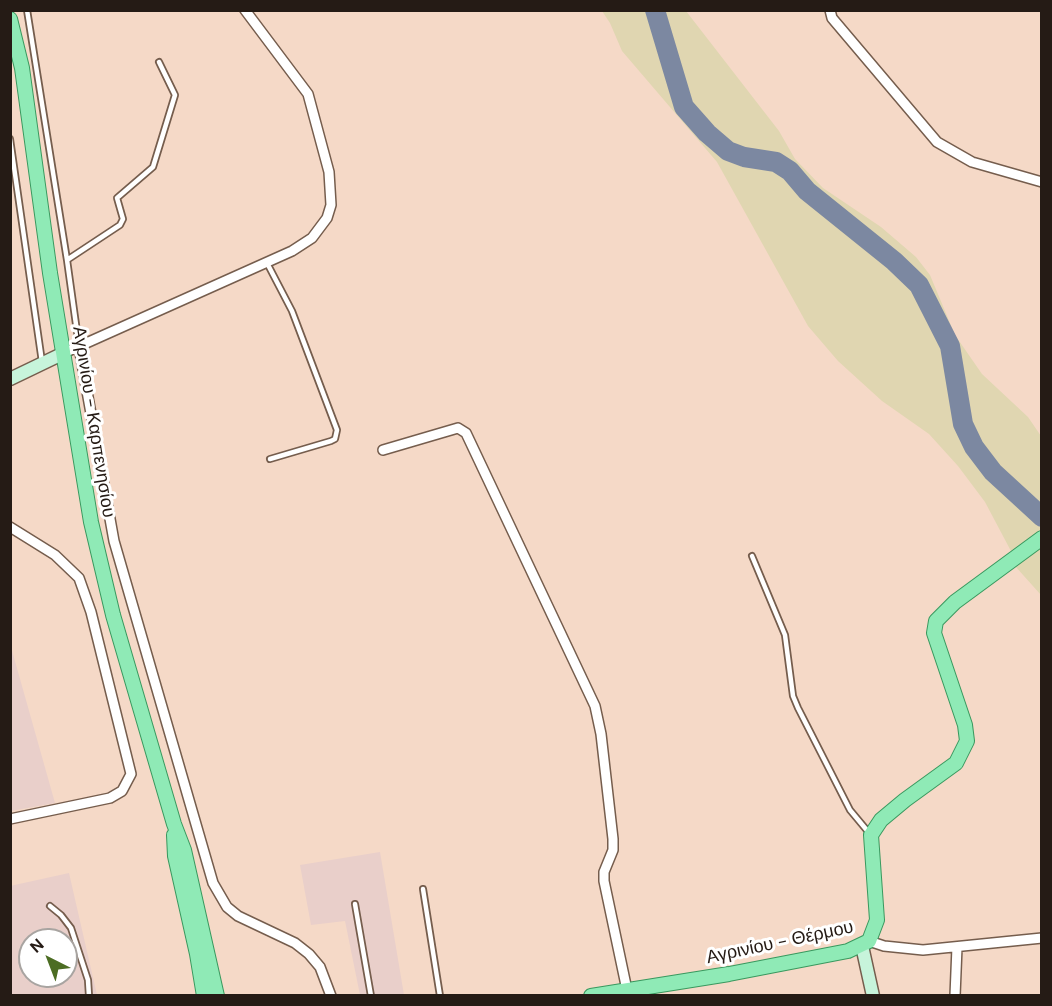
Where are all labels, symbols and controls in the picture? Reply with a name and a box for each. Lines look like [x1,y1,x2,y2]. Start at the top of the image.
street label: Αγρινίου - Καρπενησίου [67,325,119,519]
street label: Αγρινίου - Θέρμου [705,917,855,969]
north arrow [18,928,78,988]
text: N [26,934,48,957]

